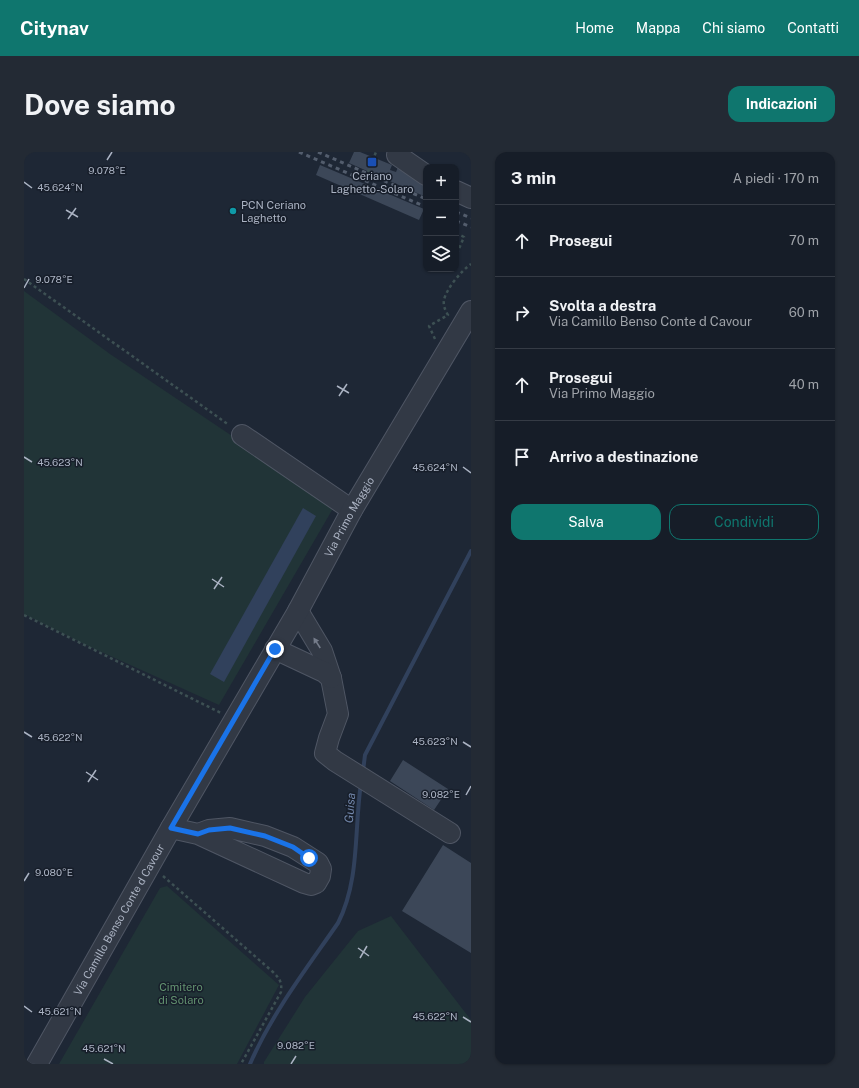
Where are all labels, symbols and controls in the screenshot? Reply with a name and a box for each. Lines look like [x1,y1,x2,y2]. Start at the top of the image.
text: Citynav [20,17,89,39]
text: Home [575,20,614,36]
text: Mappa [636,20,680,36]
text: Chi siamo [702,20,765,36]
text: Contatti [787,20,839,36]
button: Indicazioni [728,86,835,122]
text: Dove siamo [24,88,176,121]
marker: Ceriano Laghetto-Solaro [366,156,378,168]
text: 9.078°E [88,164,126,176]
map controls [423,164,459,272]
button: + [423,164,459,200]
text: 3 min [511,168,556,188]
place label: Ceriano Laghetto-Solaro [331,170,413,195]
text: A piedi · 170 m [733,171,819,186]
text: 45.624°N [37,181,83,193]
place label: PCN Ceriano Laghetto [241,199,306,224]
button: − [423,200,459,236]
marker: PCN Ceriano Laghetto [228,206,238,216]
icon: ahead [511,230,533,252]
text: Prosegui [549,232,612,249]
text: 70 m [789,233,819,248]
button: layers [423,236,459,272]
text: 9.078°E [35,273,73,285]
text: Svolta a destra [549,297,656,314]
icon: right [511,302,533,324]
text: 60 m [789,305,819,320]
text: Via Camillo Benso Conte d Cavour [549,314,752,329]
text: Prosegui [549,369,612,386]
icon: ahead [511,374,533,396]
text: 40 m [788,377,819,392]
text: Via Primo Maggio [549,386,655,401]
icon: arrive [511,446,533,468]
text: Arrivo a destinazione [549,448,698,465]
text: 45.623°N [37,456,83,468]
text: 45.624°N [412,461,458,473]
street label: Via Primo Maggio [322,475,376,559]
button: Salva [511,504,661,540]
button: Condividi [669,504,819,540]
one-way arrow [313,638,321,649]
route end [266,640,284,658]
text: 45.622°N [37,731,83,743]
text: 45.623°N [412,735,458,747]
text: 9.082°E [422,788,460,800]
water label: Guisa [342,792,358,824]
street label: Via Camillo Benso Conte d Cavour [71,842,167,997]
route start [300,849,318,867]
text: 9.080°E [35,866,73,878]
park label: Cimitero di Solaro [158,981,204,1006]
text: 45.621°N [38,1005,82,1017]
text: 45.622°N [412,1010,458,1022]
text: 9.082°E [277,1039,315,1051]
text: 45.621°N [82,1042,126,1054]

